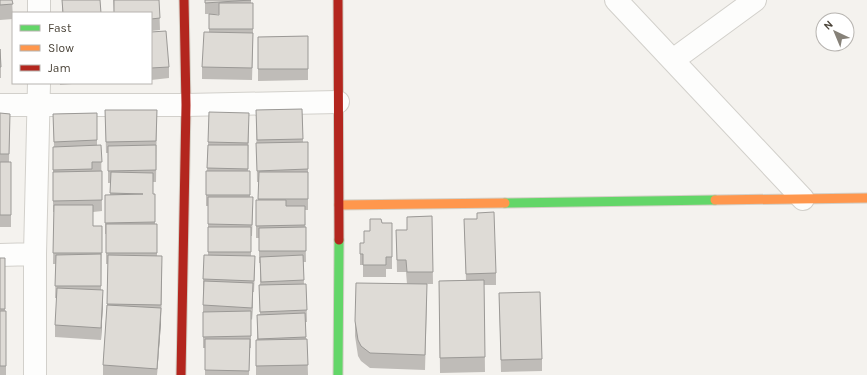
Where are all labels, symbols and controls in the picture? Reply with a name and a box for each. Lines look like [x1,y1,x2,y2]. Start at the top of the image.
legend [12,12,152,84]
north arrow [815,12,855,52]
text: N [821,18,836,33]
text: Fast [48,21,72,35]
text: Slow [48,41,74,55]
text: Jam [48,61,71,75]

